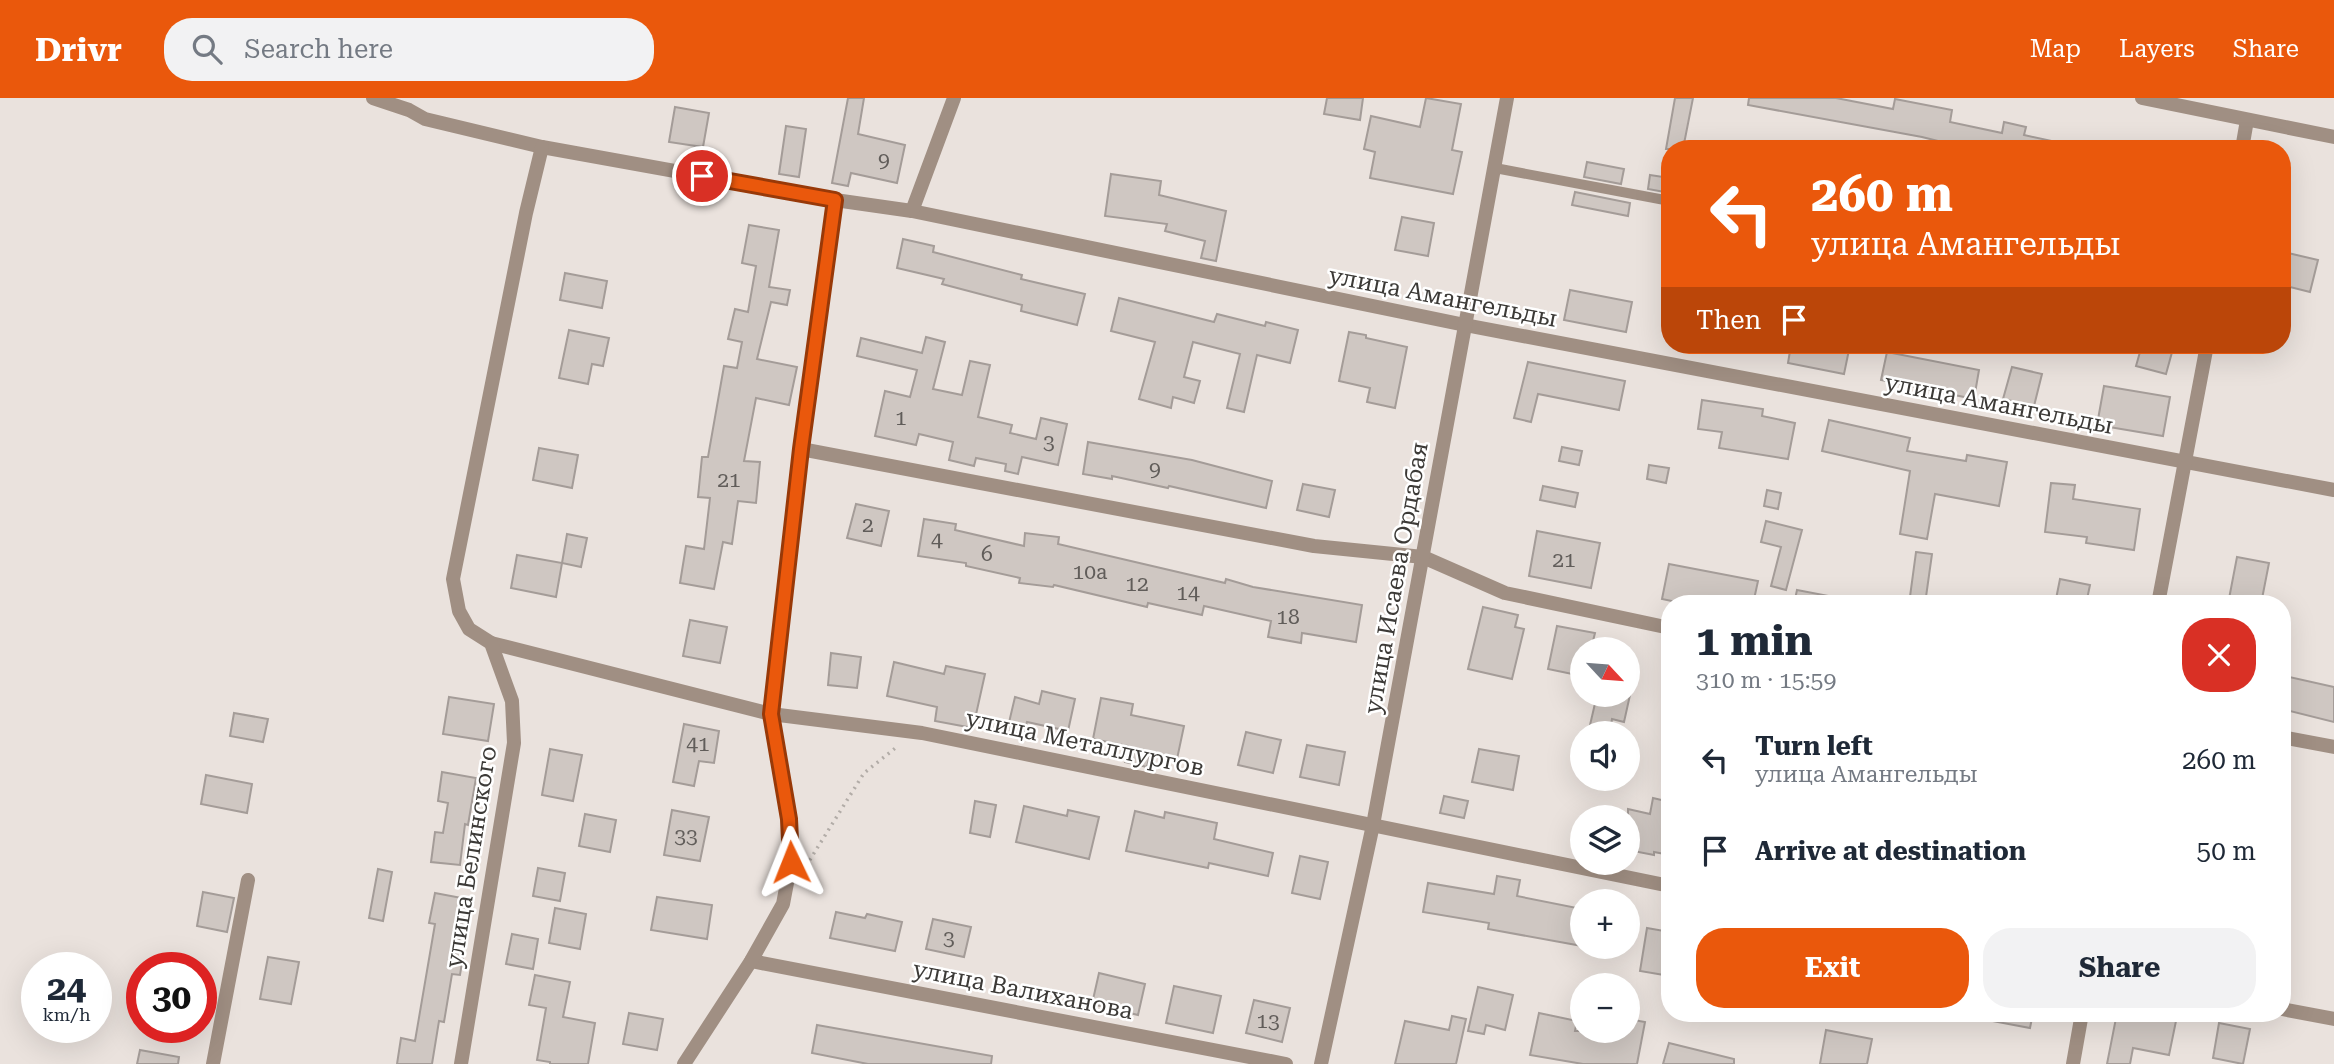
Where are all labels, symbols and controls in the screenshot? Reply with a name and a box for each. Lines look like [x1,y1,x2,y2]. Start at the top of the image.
search box [164,18,654,81]
text: Drivr [35,30,122,69]
icon: search [188,30,226,68]
text: Search here [244,34,393,64]
text: Map [2030,35,2081,63]
text: Layers [2119,35,2195,63]
text: Share [2233,35,2299,63]
pin [672,146,732,206]
house number: 9 [878,148,890,172]
icon: arrive [683,157,721,195]
text: 260 m [1811,166,1953,223]
icon: left [1696,168,1787,259]
text: улица Амангельды [1811,225,2121,263]
street label: улица Амангельды [1326,261,1560,333]
icon: arrive [1775,301,1813,339]
text: Then [1696,305,1761,335]
street label: улица Амангельды [1882,368,2116,440]
house number: 1 [895,406,907,430]
house number: 3 [1043,430,1055,454]
street label: улица Исаева Ордабая [1358,440,1434,716]
house number: 9 [1149,457,1161,481]
house number: 21 [717,468,741,492]
house number: 2 [862,513,874,537]
house number: 4 [931,528,943,552]
house number: 6 [981,542,993,566]
house number: 21 [1552,548,1576,572]
house number: 10а [1073,560,1108,584]
house number: 12 [1125,572,1149,596]
house number: 14 [1176,581,1200,605]
house number: 18 [1276,605,1300,629]
text: 1 min [1696,616,1813,665]
button: close [2182,618,2256,692]
north arrow [1570,637,1640,707]
map controls [1570,637,1640,1043]
text: 310 m · 15:59 [1696,667,1836,694]
street label: улица Металлургов [963,704,1207,782]
button: sound [1570,721,1640,791]
text: Turn left [1755,731,1873,761]
house number: 41 [686,732,710,756]
icon: left [1696,741,1734,779]
street label: улица Белинского [440,744,502,970]
text: 260 m [2182,745,2256,775]
text: улица Амангельды [1755,761,1978,788]
button: layers [1570,805,1640,875]
house number: 33 [674,824,698,848]
position arrow [754,825,828,899]
icon: arrive [1696,832,1734,870]
text: Arrive at destination [1755,836,2026,866]
text: 50 m [2197,836,2256,866]
button: + [1570,889,1640,959]
house number: 3 [943,926,955,950]
button: Exit [1696,928,1969,1008]
button: Share [1983,928,2256,1008]
speed limit sign: 30 [126,952,217,1043]
street label: улица Валиханова [910,955,1136,1025]
text: 24 [47,968,86,1009]
button: − [1570,973,1640,1043]
text: km/h [42,1004,91,1025]
house number: 13 [1256,1009,1280,1033]

